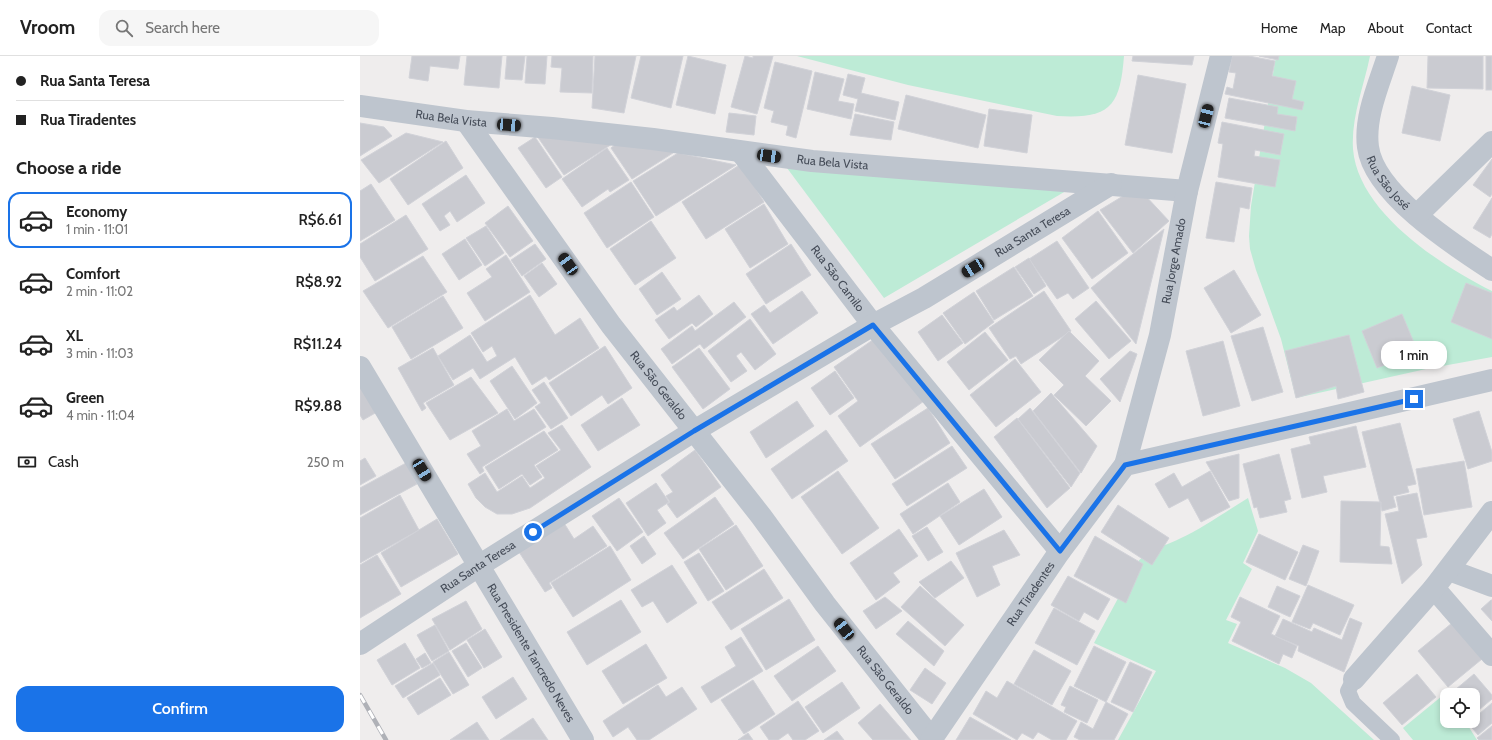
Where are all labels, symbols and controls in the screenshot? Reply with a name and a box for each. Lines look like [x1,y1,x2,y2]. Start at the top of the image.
search box [99,10,379,46]
text: Vroom [20,16,75,39]
icon: search [113,17,135,39]
text: Search here [145,19,220,37]
text: Home [1261,19,1298,37]
text: Map [1320,19,1345,37]
text: About [1367,19,1404,37]
text: Contact [1426,19,1472,37]
text: Rua Santa Teresa [40,72,150,90]
car [1197,103,1215,129]
street label: Rua Bela Vista [415,106,488,130]
text: Rua Tiradentes [40,111,136,129]
car [497,118,521,132]
car [756,148,782,164]
street label: Rua Bela Vista [796,151,869,172]
street label: Rua São José [1364,154,1414,213]
text: Choose a ride [16,157,121,179]
icon: car [18,202,54,238]
text: Economy [66,203,127,221]
street label: Rua Santa Teresa [992,203,1073,260]
text: R$6.61 [299,211,342,229]
street label: Rua Jorge Amado [1158,216,1189,305]
text: 1 min · 11:01 [66,221,128,237]
street label: Rua São Camilo [808,242,868,315]
car [556,251,580,277]
car [960,257,986,279]
icon: car [18,264,54,300]
text: Comfort [66,265,120,283]
text: R$8.92 [295,273,342,291]
text: 2 min · 11:02 [66,283,133,299]
icon: car [18,326,54,362]
text: XL [66,327,83,345]
text: R$11.24 [293,335,342,353]
callout: 1 min [1381,341,1447,369]
text: 3 min · 11:03 [66,345,134,361]
street label: Rua São Geraldo [627,347,691,423]
text: 1 min [1399,347,1429,363]
icon: car [18,388,54,424]
text: Green [66,389,104,407]
route end [1405,390,1423,408]
text: R$9.88 [294,397,342,415]
text: 4 min · 11:04 [66,407,135,423]
icon: cash [16,451,38,473]
text: Cash [48,453,79,471]
text: 250 m [307,454,344,470]
car [411,457,433,483]
route start [524,523,542,541]
street label: Rua Santa Teresa [437,537,518,596]
street label: Rua Tiradentes [1003,558,1058,629]
street label: Rua Presidente Tancredo Neves [484,580,579,725]
car [832,616,856,642]
street label: Rua São Geraldo [854,642,918,717]
button: Confirm [16,686,344,732]
map controls [1440,688,1480,728]
button: locate [1440,688,1480,728]

